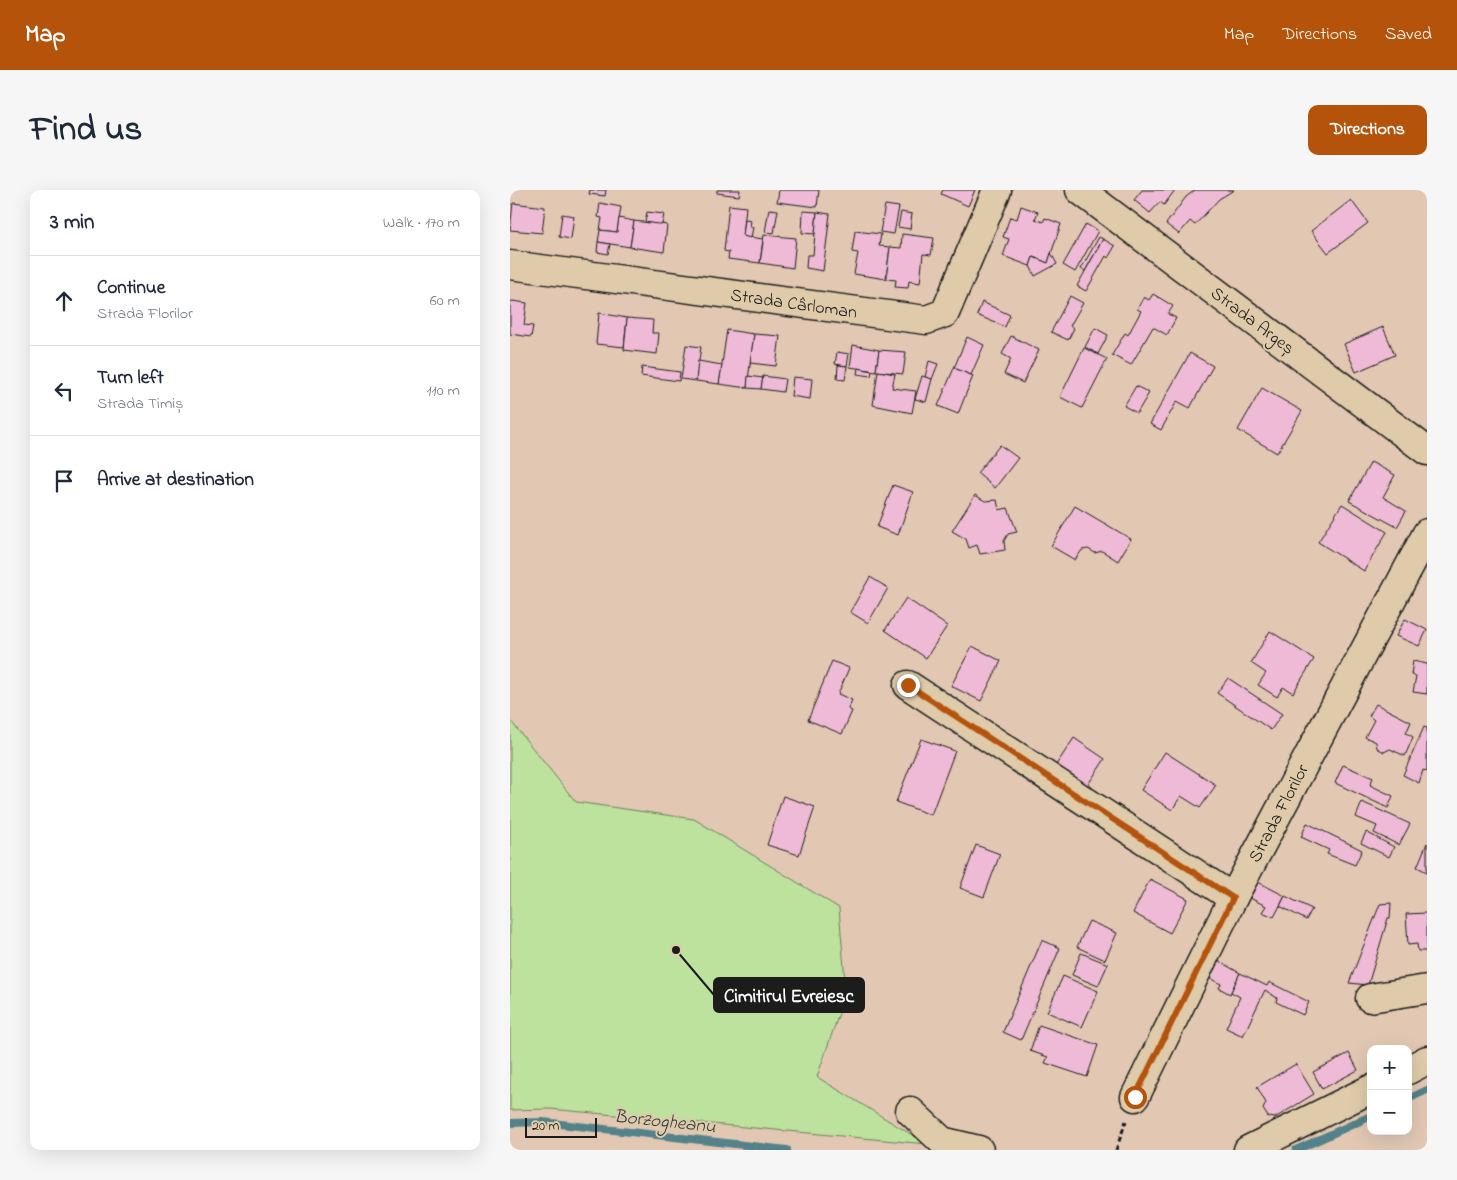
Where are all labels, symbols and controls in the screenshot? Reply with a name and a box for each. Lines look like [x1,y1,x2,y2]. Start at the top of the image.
text: Map [25,18,66,53]
text: Map [1224,22,1254,48]
text: Directions [1282,22,1357,48]
text: Saved [1385,22,1432,48]
text: Find us [30,105,142,156]
button: Directions [1308,105,1427,155]
text: 3 min [50,208,94,238]
text: Walk · 170 m [383,211,460,235]
text: Continue [97,275,165,302]
street label: Strada Argeș [1204,281,1299,363]
street label: Strada Cârloman [729,283,859,327]
icon: ahead [50,287,78,315]
text: 60 m [430,289,460,313]
text: Strada Florilor [97,302,193,326]
text: Turn left [97,365,164,392]
icon: left [50,377,78,405]
text: 110 m [426,379,460,403]
text: Strada Timiș [97,392,183,416]
icon: arrive [50,467,78,495]
text: Arrive at destination [97,467,254,494]
route end [897,674,920,697]
street label: Strada Florilor [1243,760,1317,868]
callout: Cimitirul Evreiesc [714,978,864,1012]
text: Cimitirul Evreiesc [724,984,854,1011]
map controls [1367,1045,1412,1135]
button: + [1367,1045,1412,1090]
route start [1124,1086,1147,1109]
button: − [1367,1090,1412,1135]
water label: Borzogheanu [612,1104,717,1142]
scale bar [525,1115,598,1138]
text: 20 m [532,1116,559,1137]

